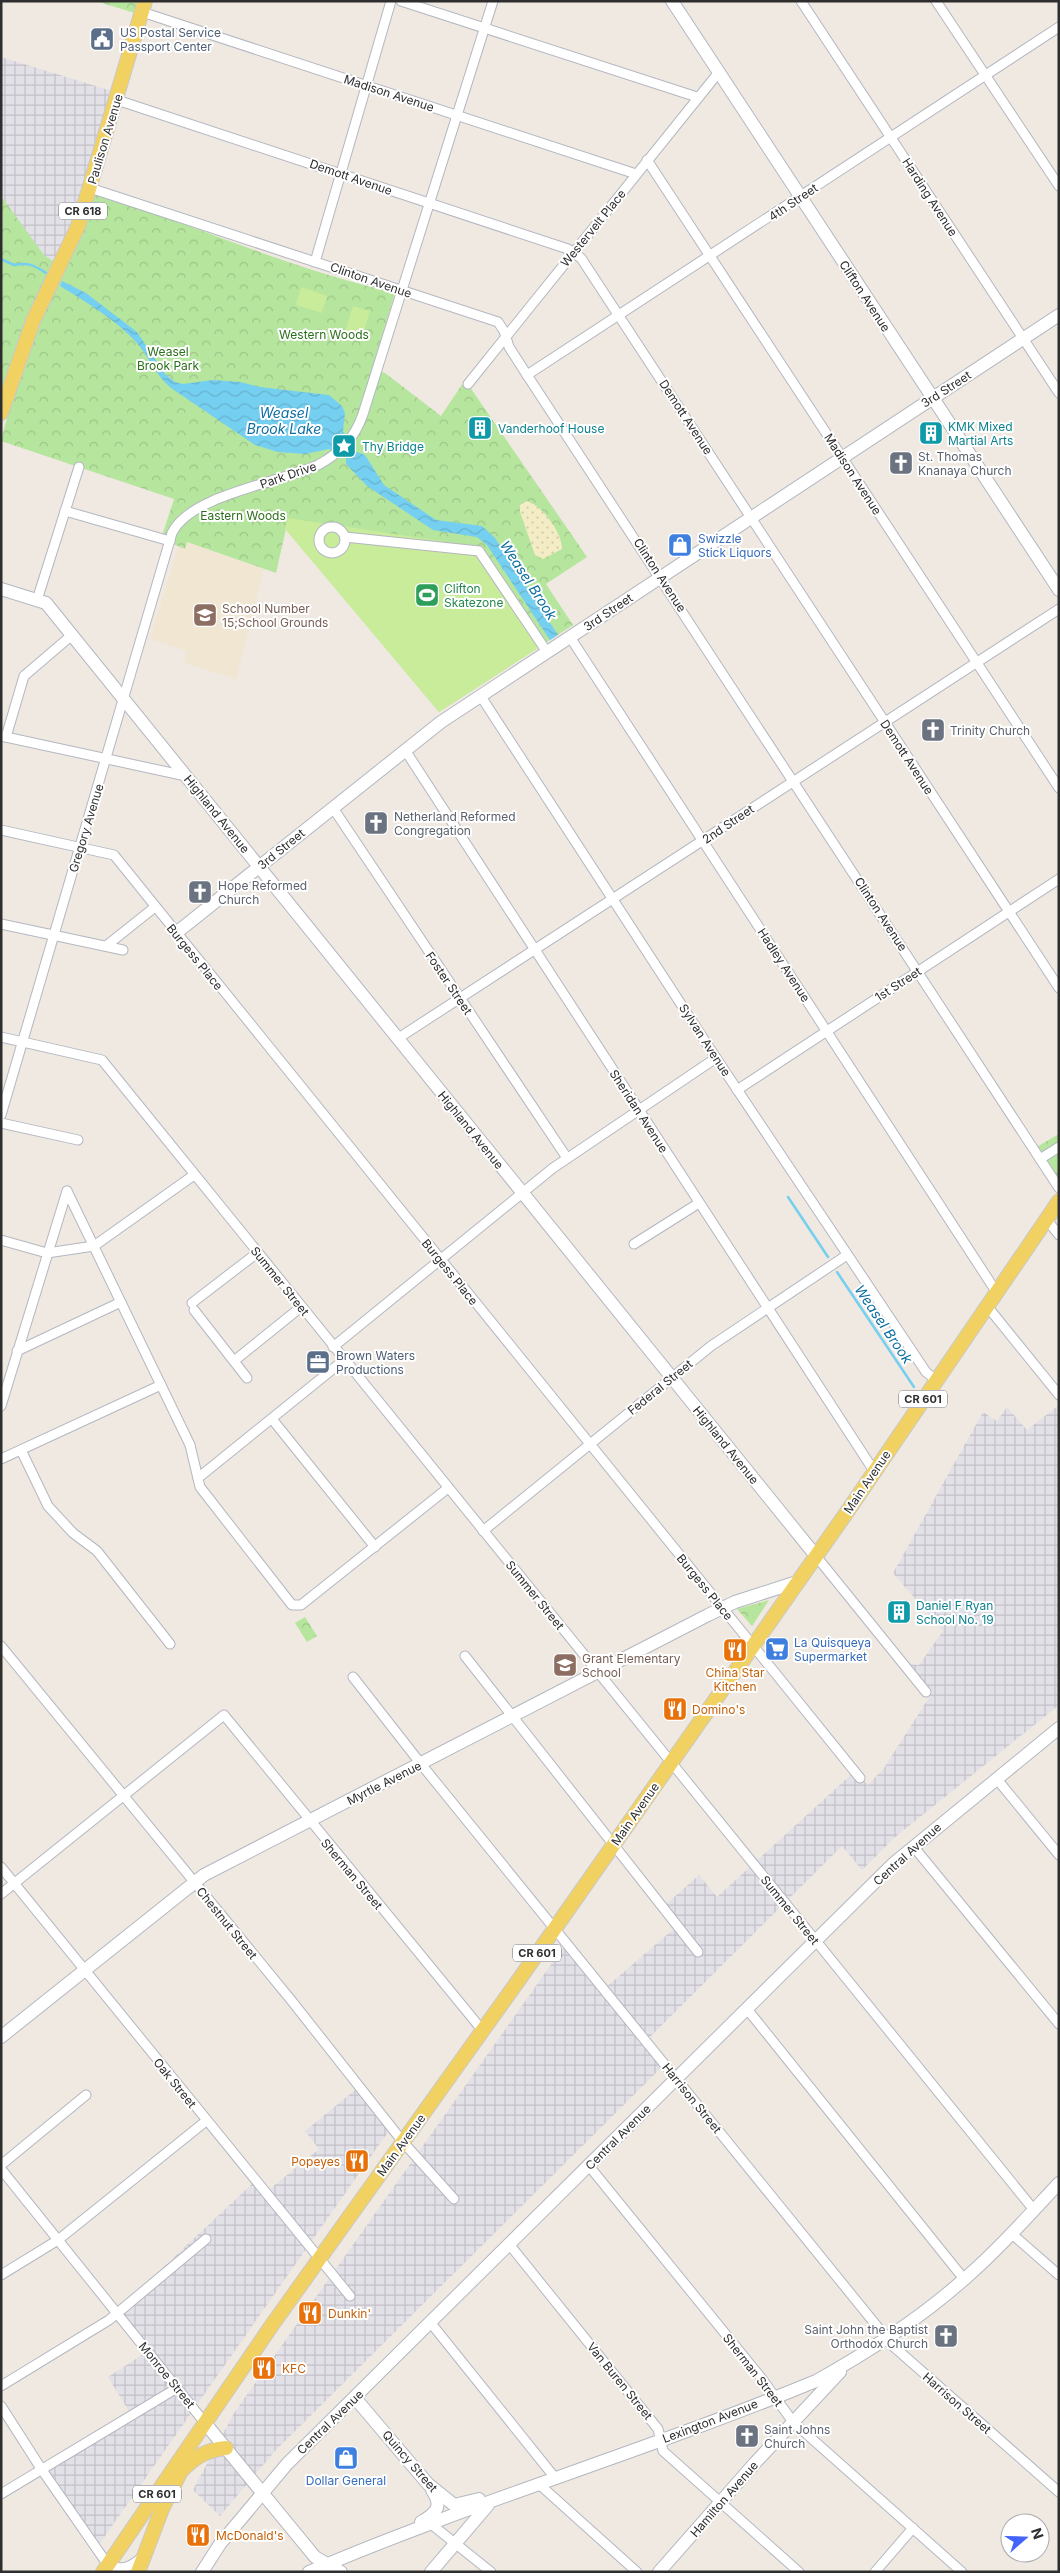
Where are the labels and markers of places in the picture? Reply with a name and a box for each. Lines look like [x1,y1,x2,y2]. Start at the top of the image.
place label: US Postal Service Passport Center [120,25,221,54]
public building icon: US Postal Service Passport Center [89,26,115,52]
building icon: Vanderhoof House [467,415,493,441]
place label: KMK Mixed Martial Arts [948,419,1013,448]
building icon: KMK Mixed Martial Arts [918,420,944,446]
place label: Vanderhoof House [498,421,604,436]
place icon: Thy Bridge [331,433,357,459]
place label: Thy Bridge [362,439,424,454]
place label: St. Thomas Knanaya Church [918,449,1012,478]
church icon: St. Thomas Knanaya Church [888,450,914,476]
place label: Swizzle Stick Liquors [698,531,772,560]
shop icon: Swizzle Stick Liquors [667,532,693,558]
place label: Clifton Skatezone [444,581,503,610]
sports icon: Clifton Skatezone [414,582,440,608]
place label: School Number 15;School Grounds [222,601,328,630]
school or university icon: School Number 15;School Grounds [192,602,218,628]
church icon: Trinity Church [920,717,946,743]
place label: Trinity Church [950,723,1030,738]
place label: Netherland Reformed Congregation [394,809,516,838]
church icon: Netherland Reformed Congregation [363,810,389,836]
place label: Hope Reformed Church [218,878,307,907]
church icon: Hope Reformed Church [187,879,213,905]
place label: Brown Waters Productions [336,1348,415,1377]
office icon: Brown Waters Productions [305,1349,331,1375]
place label: Daniel F Ryan School No. 19 [916,1598,994,1627]
building icon: Daniel F Ryan School No. 19 [886,1599,912,1625]
place label: La Quisqueya Supermarket [794,1635,871,1664]
supermarket icon: La Quisqueya Supermarket [764,1636,790,1662]
restaurant icon: China Star Kitchen [722,1637,748,1663]
place label: Grant Elementary School [582,1651,681,1680]
school or university icon: Grant Elementary School [552,1652,578,1678]
place label: China Star Kitchen [706,1665,765,1694]
restaurant icon: Domino's [662,1696,688,1722]
place label: Domino's [692,1702,745,1717]
restaurant icon: Popeyes [344,2148,370,2174]
place label: Popeyes [291,2154,340,2169]
restaurant icon: Dunkin' [297,2300,323,2326]
place label: Dunkin' [328,2306,371,2321]
place label: Saint John the Baptist Orthodox Church [804,2322,928,2351]
church icon: Saint John the Baptist Orthodox Church [933,2323,959,2349]
restaurant icon: KFC [251,2355,277,2381]
place label: KFC [282,2361,306,2376]
place label: Saint Johns Church [764,2422,830,2451]
church icon: Saint Johns Church [734,2423,760,2449]
shop icon: Dollar General [333,2445,359,2471]
place label: Dollar General [306,2473,386,2488]
restaurant icon: McDonald's [185,2522,211,2548]
place label: McDonald's [216,2528,284,2543]

